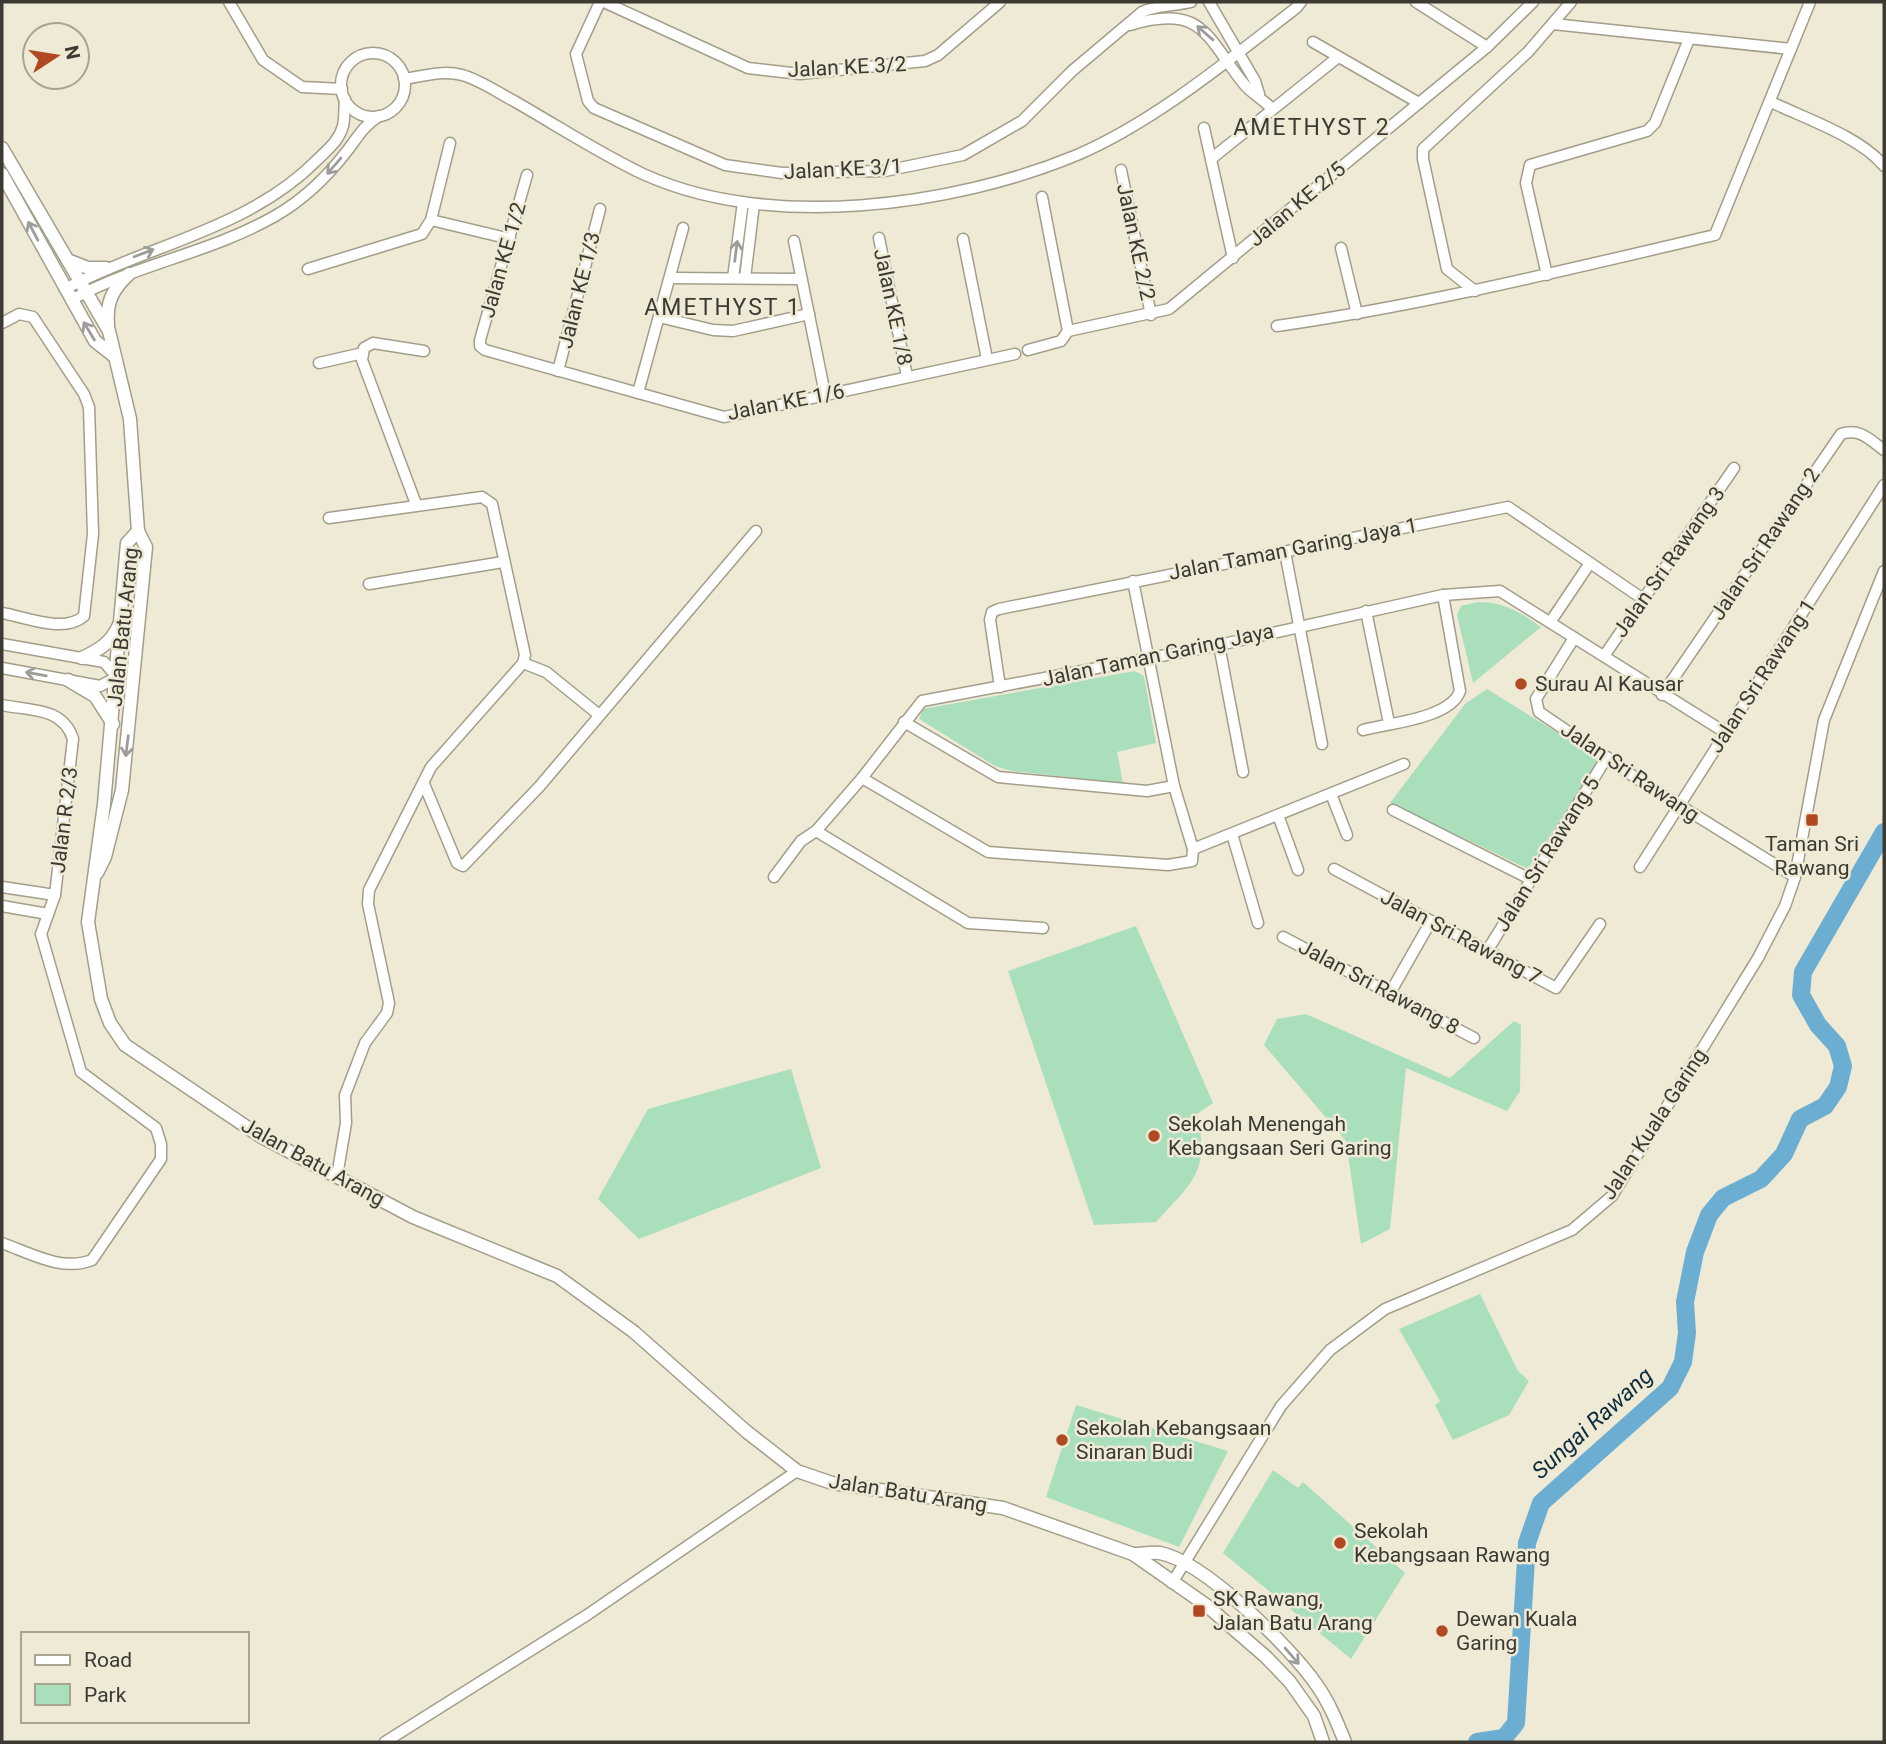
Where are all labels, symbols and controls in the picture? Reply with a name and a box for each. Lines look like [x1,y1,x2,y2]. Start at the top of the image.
north arrow [21,21,91,91]
one-way arrow [1196,25,1214,41]
text: N [59,44,85,62]
street label: Jalan KE 3/2 [787,52,907,82]
district label: AMETHYST 2 [1233,114,1391,141]
street label: Jalan KE 3/1 [783,154,903,184]
one-way arrow [326,157,342,175]
street label: Jalan KE 2/5 [1244,157,1350,251]
street label: Jalan KE 2/2 [1112,181,1160,303]
street label: Jalan KE 1/2 [475,199,531,320]
one-way arrow [26,222,40,242]
street label: Jalan KE 1/3 [553,229,605,351]
one-way arrow [730,240,743,263]
one-way arrow [133,246,154,259]
street label: Jalan KE 1/8 [869,246,917,368]
district label: AMETHYST 1 [644,294,802,321]
one-way arrow [82,322,96,342]
street label: Jalan KE 1/6 [725,379,847,425]
street label: Jalan Sri Rawang 2 [1705,463,1825,625]
street label: Jalan Sri Rawang 3 [1608,482,1730,642]
street label: Jalan Taman Garing Jaya 1 [1167,513,1419,585]
street label: Jalan Batu Arang [103,546,143,708]
street label: Jalan Sri Rawang 1 [1703,595,1821,757]
street label: Jalan Taman Garing Jaya [1040,619,1276,691]
one-way arrow [25,667,48,680]
place label: Surau Al Kausar [1535,672,1684,696]
marker: Surau Al Kausar [1513,676,1529,692]
street label: Jalan Sri Rawang [1556,717,1704,827]
one-way arrow [120,734,133,756]
street label: Jalan R 2/3 [46,766,82,874]
street label: Jalan Sri Rawang 5 [1490,772,1604,936]
marker: Taman Sri Rawang [1804,812,1820,828]
place label: Taman Sri Rawang [1765,832,1859,880]
street label: Jalan Sri Rawang 7 [1377,885,1545,989]
street label: Jalan Sri Rawang 8 [1295,935,1463,1039]
street label: Jalan Kuala Garing [1596,1044,1712,1204]
place label: Sekolah Menengah Kebangsaan Seri Garing [1168,1112,1392,1160]
street label: Jalan Batu Arang [237,1113,389,1211]
marker: Sekolah Menengah Kebangsaan Seri Garing [1146,1128,1162,1144]
water label: Sungai Rawang [1526,1362,1658,1485]
place label: Sekolah Kebangsaan Sinaran Budi [1076,1416,1271,1464]
marker: Sekolah Kebangsaan Sinaran Budi [1054,1432,1070,1448]
street label: Jalan Batu Arang [827,1469,989,1517]
place label: Sekolah Kebangsaan Rawang [1354,1519,1550,1567]
marker: Sekolah Kebangsaan Rawang [1332,1535,1348,1551]
place label: SK Rawang, Jalan Batu Arang [1213,1587,1373,1635]
marker: SK Rawang, Jalan Batu Arang [1191,1603,1207,1619]
place label: Dewan Kuala Garing [1456,1607,1577,1655]
marker: Dewan Kuala Garing [1434,1623,1450,1639]
legend [21,1632,248,1723]
one-way arrow [1284,1647,1300,1665]
text: Road [84,1648,132,1672]
text: Park [84,1683,127,1707]

